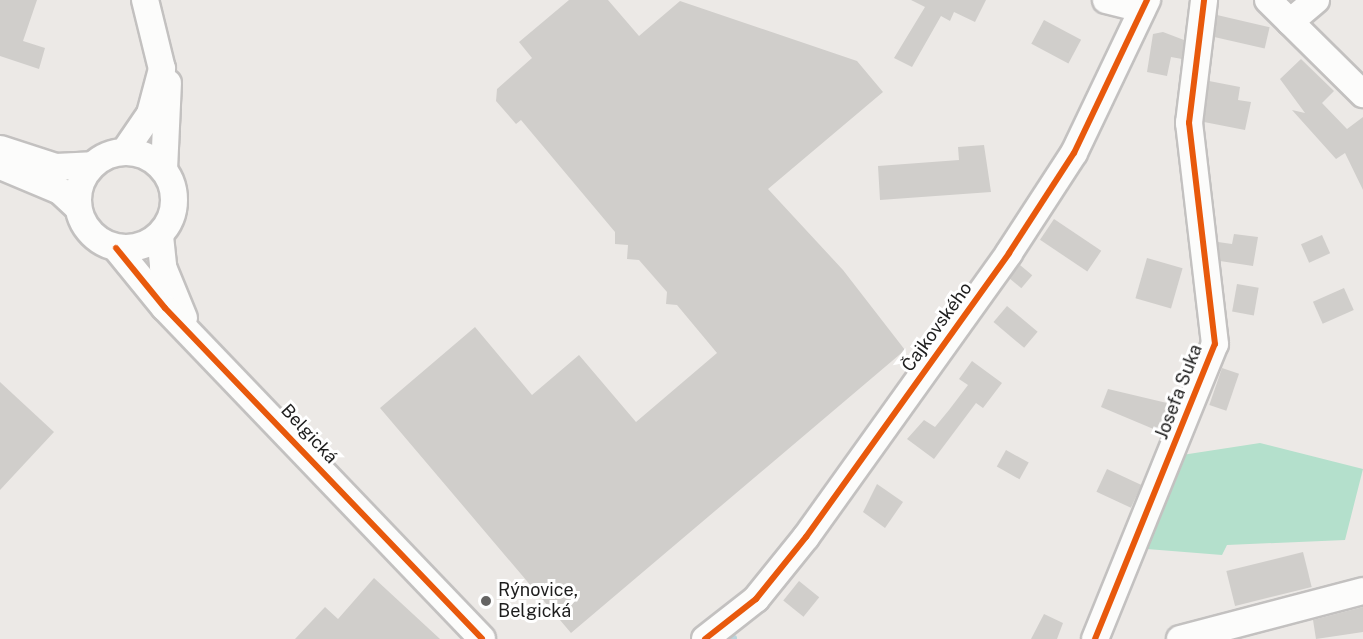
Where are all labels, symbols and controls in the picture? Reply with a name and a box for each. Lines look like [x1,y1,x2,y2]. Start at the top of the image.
street label: Čajkovského [897,278,977,376]
street label: Josefa Suka [1151,341,1207,443]
street label: Belgická [276,400,342,468]
place label: Rýnovice, Belgická [498,580,578,622]
marker: Rýnovice, Belgická [479,594,493,608]

